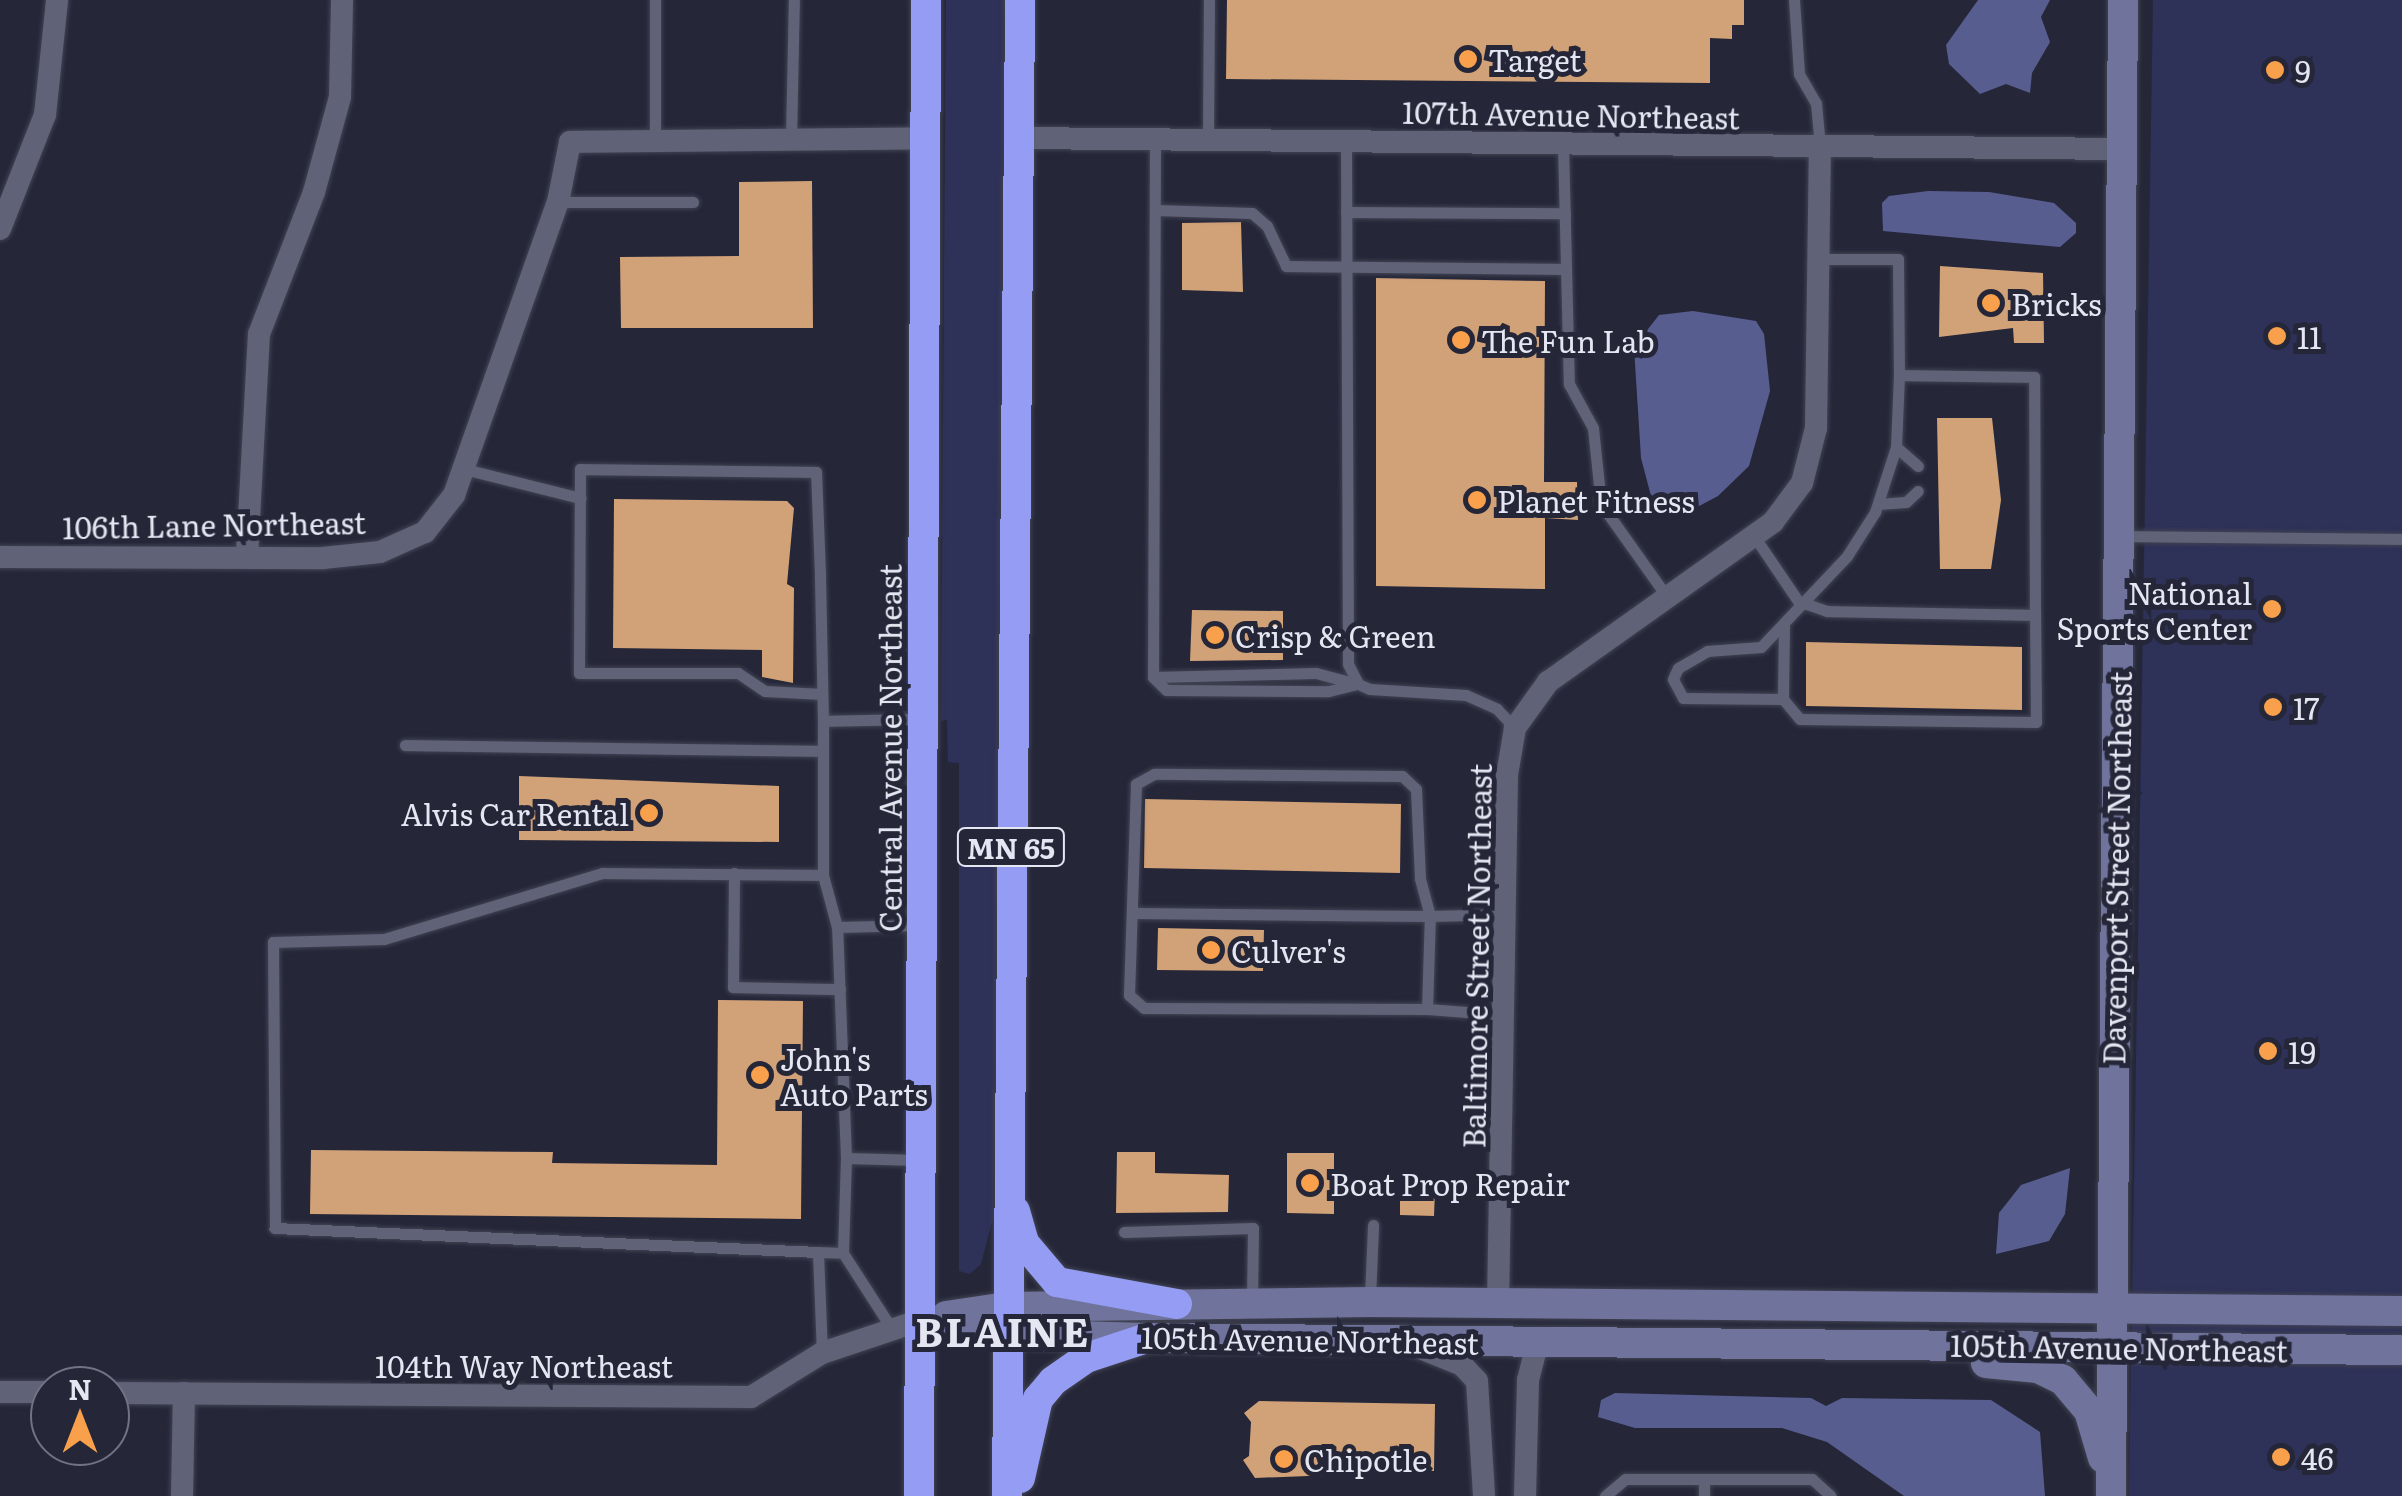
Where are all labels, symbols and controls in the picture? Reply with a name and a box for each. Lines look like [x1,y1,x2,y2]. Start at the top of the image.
place label: Target [1488,41,1581,77]
marker: Target [1457,48,1479,70]
place label: 9 [2295,52,2311,88]
marker: 9 [2264,59,2286,81]
street label: 107th Avenue Northeast [1402,93,1740,135]
place label: Bricks [2011,285,2102,321]
marker: Bricks [1980,292,2002,314]
place label: 11 [2297,318,2321,354]
place label: The Fun Lab [1481,322,1655,358]
marker: 11 [2266,325,2288,347]
marker: The Fun Lab [1450,329,1472,351]
place label: Planet Fitness [1497,482,1695,518]
marker: Planet Fitness [1466,489,1488,511]
street label: 106th Lane Northeast [62,503,366,545]
street label: Central Avenue Northeast [871,564,907,932]
place label: National Sports Center [2056,574,2252,644]
marker: National Sports Center [2261,598,2283,620]
place label: Crisp & Green [1235,617,1436,653]
marker: Crisp & Green [1204,624,1226,646]
street label: Davenport Street Northeast [2095,671,2137,1065]
place label: 17 [2293,689,2320,725]
marker: 17 [2262,696,2284,718]
street label: Baltimore Street Northeast [1455,763,1497,1149]
place label: Alvis Car Rental [401,795,629,831]
marker: Alvis Car Rental [638,802,660,824]
road number: MN 65 [956,824,1066,870]
place label: Culver's [1231,932,1346,968]
marker: Culver's [1200,939,1222,961]
place label: 19 [2288,1033,2316,1069]
place label: John's Auto Parts [780,1040,928,1110]
marker: 19 [2257,1040,2279,1062]
marker: John's Auto Parts [749,1064,771,1086]
place label: Boat Prop Repair [1330,1165,1569,1201]
marker: Boat Prop Repair [1299,1172,1321,1194]
district label: BLAINE [915,1306,1091,1354]
street label: 105th Avenue Northeast [1141,1318,1479,1360]
street label: 105th Avenue Northeast [1950,1326,2288,1368]
street label: 104th Way Northeast [375,1347,673,1383]
north arrow [30,1366,130,1466]
text: N [68,1367,92,1409]
place label: 46 [2301,1439,2334,1475]
place label: Chipotle [1304,1441,1428,1477]
marker: 46 [2270,1446,2292,1468]
marker: Chipotle [1273,1448,1295,1470]

